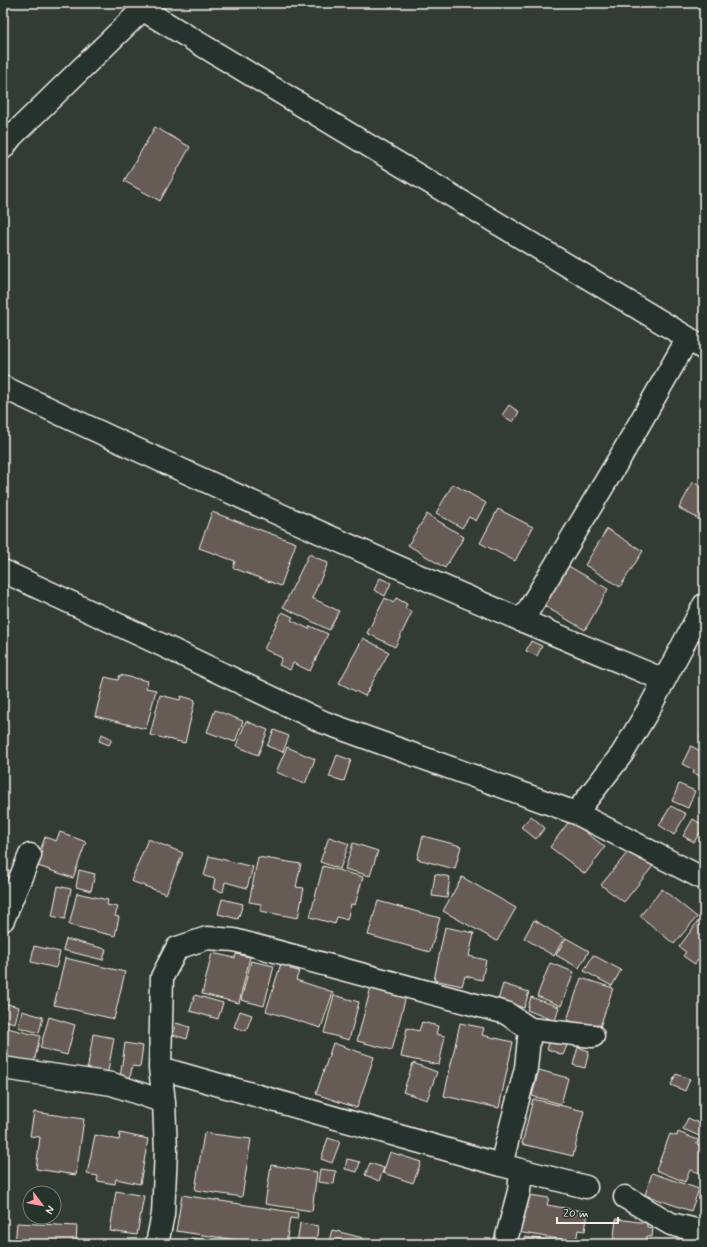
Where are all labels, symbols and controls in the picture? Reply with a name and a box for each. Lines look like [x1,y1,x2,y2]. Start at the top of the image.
north arrow [22,1185,62,1225]
scale bar [557,1199,618,1225]
text: N [42,1203,58,1217]
text: 20 m [563,1206,589,1222]

